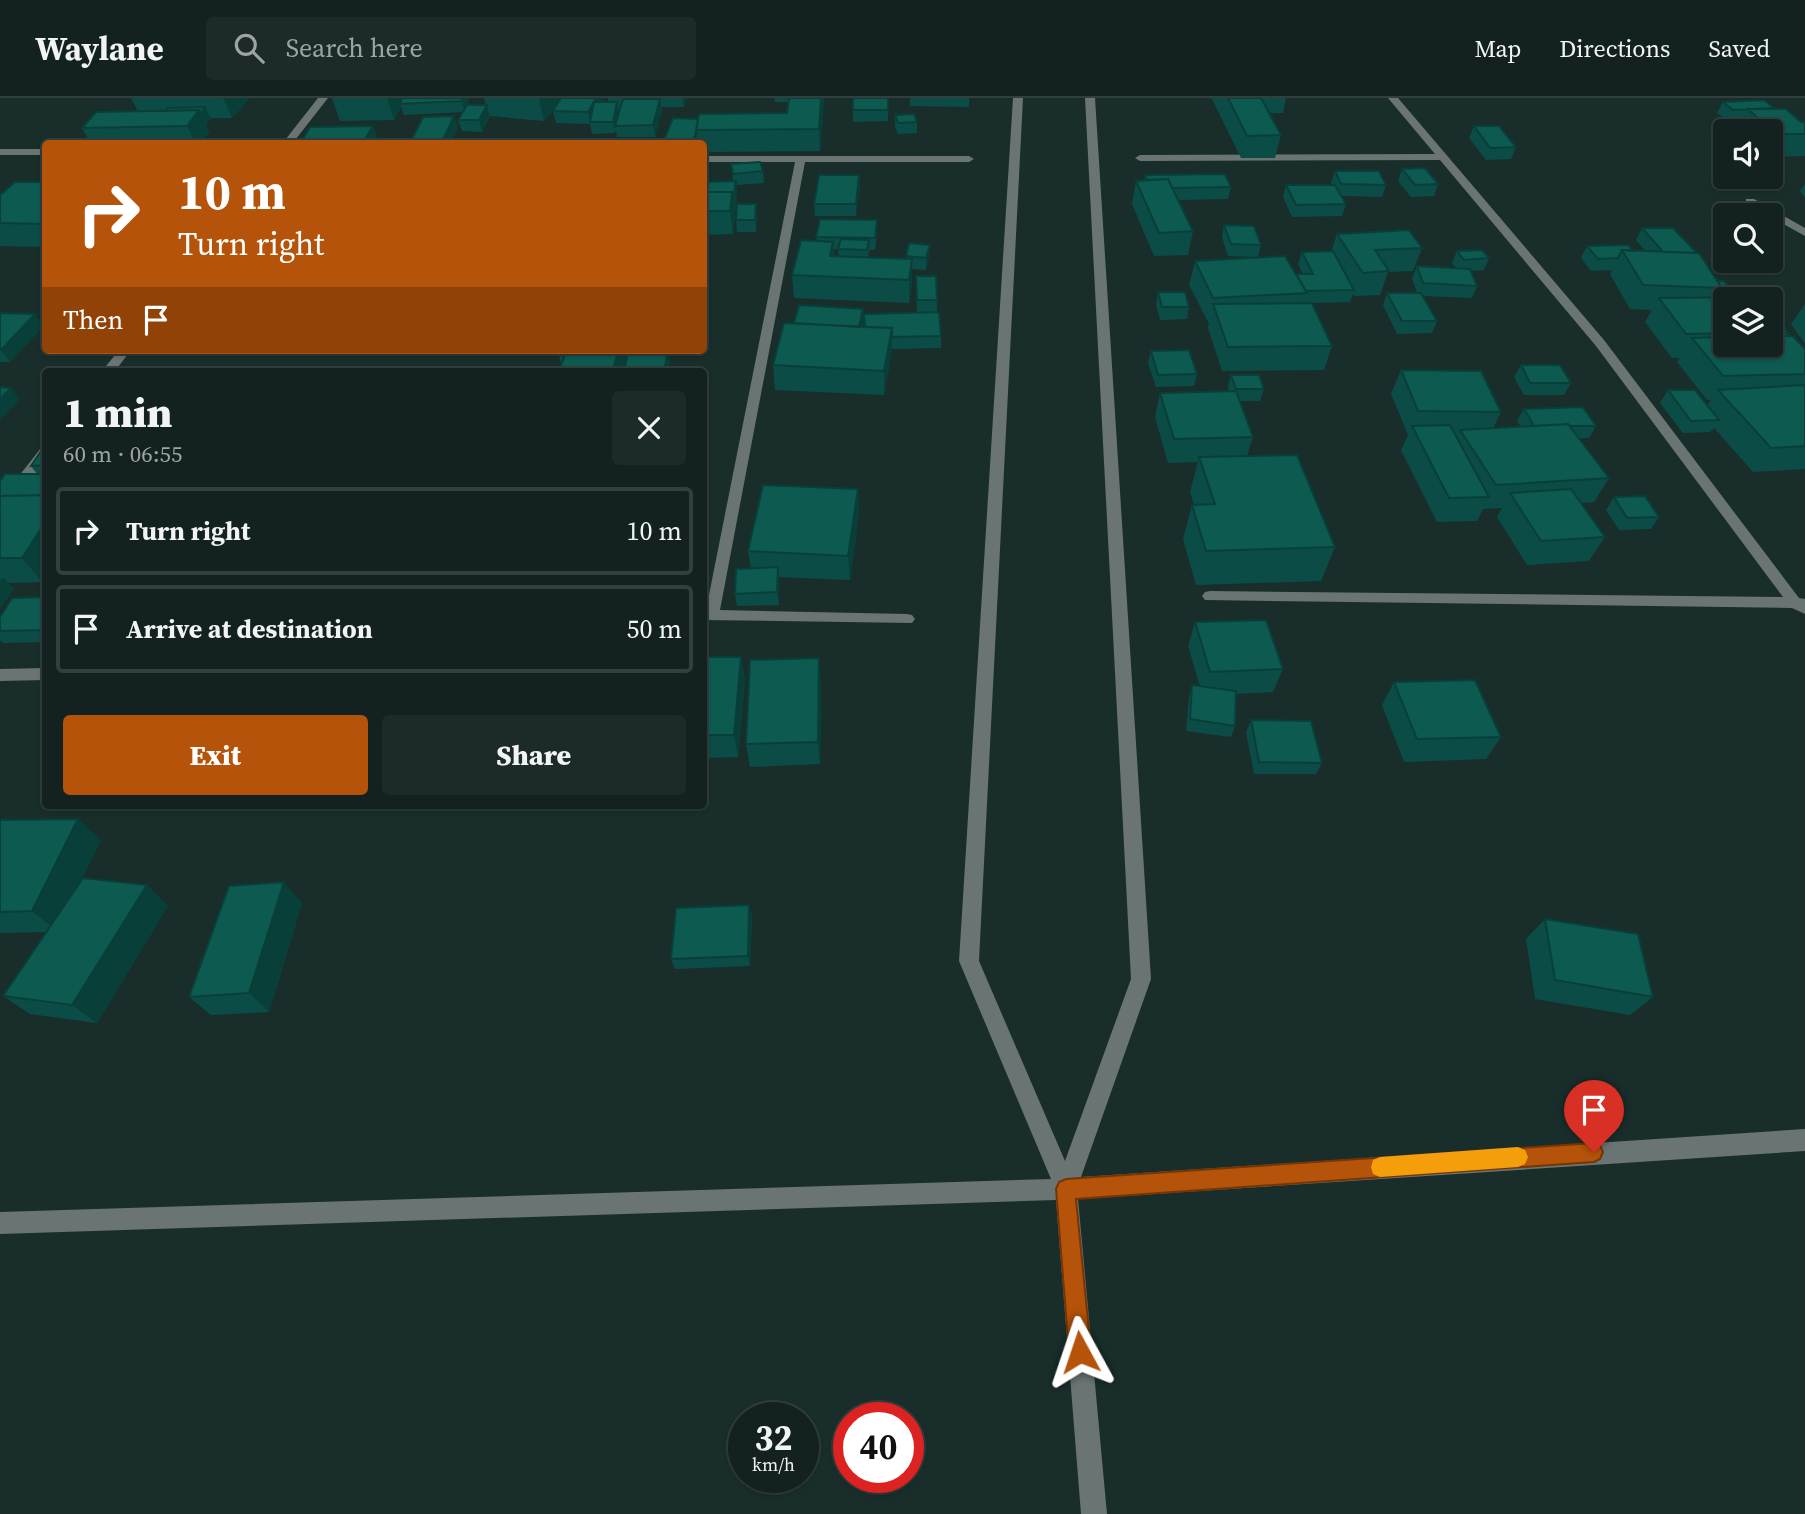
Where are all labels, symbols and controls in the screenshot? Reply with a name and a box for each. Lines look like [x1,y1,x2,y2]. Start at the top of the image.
search box [206,17,696,80]
text: Waylane [35,26,164,71]
icon: search [230,29,268,67]
text: Search here [286,30,423,66]
text: Map [1474,32,1521,65]
text: Directions [1559,32,1670,65]
text: Saved [1708,32,1770,65]
map controls [1713,119,1783,357]
button: sound [1713,119,1783,189]
text: 10 m [178,158,286,225]
icon: right [63,168,154,259]
button: search [1713,203,1783,273]
text: Turn right [178,222,324,266]
button: layers [1713,287,1783,357]
icon: arrive [137,301,175,339]
text: Then [63,302,123,338]
text: 1 min [63,383,173,441]
button: close [612,391,686,465]
text: 60 m · 06:55 [63,438,183,470]
icon: right [67,512,105,550]
text: Turn right [126,513,250,549]
text: 10 m [627,513,682,549]
icon: arrive [67,610,105,648]
text: Arrive at destination [126,611,373,647]
text: 50 m [627,611,682,647]
button: Exit [63,715,368,795]
button: Share [382,715,686,795]
pin [1564,1080,1624,1152]
icon: arrive [1575,1091,1613,1129]
position arrow [1043,1315,1117,1389]
speed limit sign: 40 [833,1402,924,1493]
text: 32 [755,1414,792,1462]
text: km/h [752,1452,795,1477]

